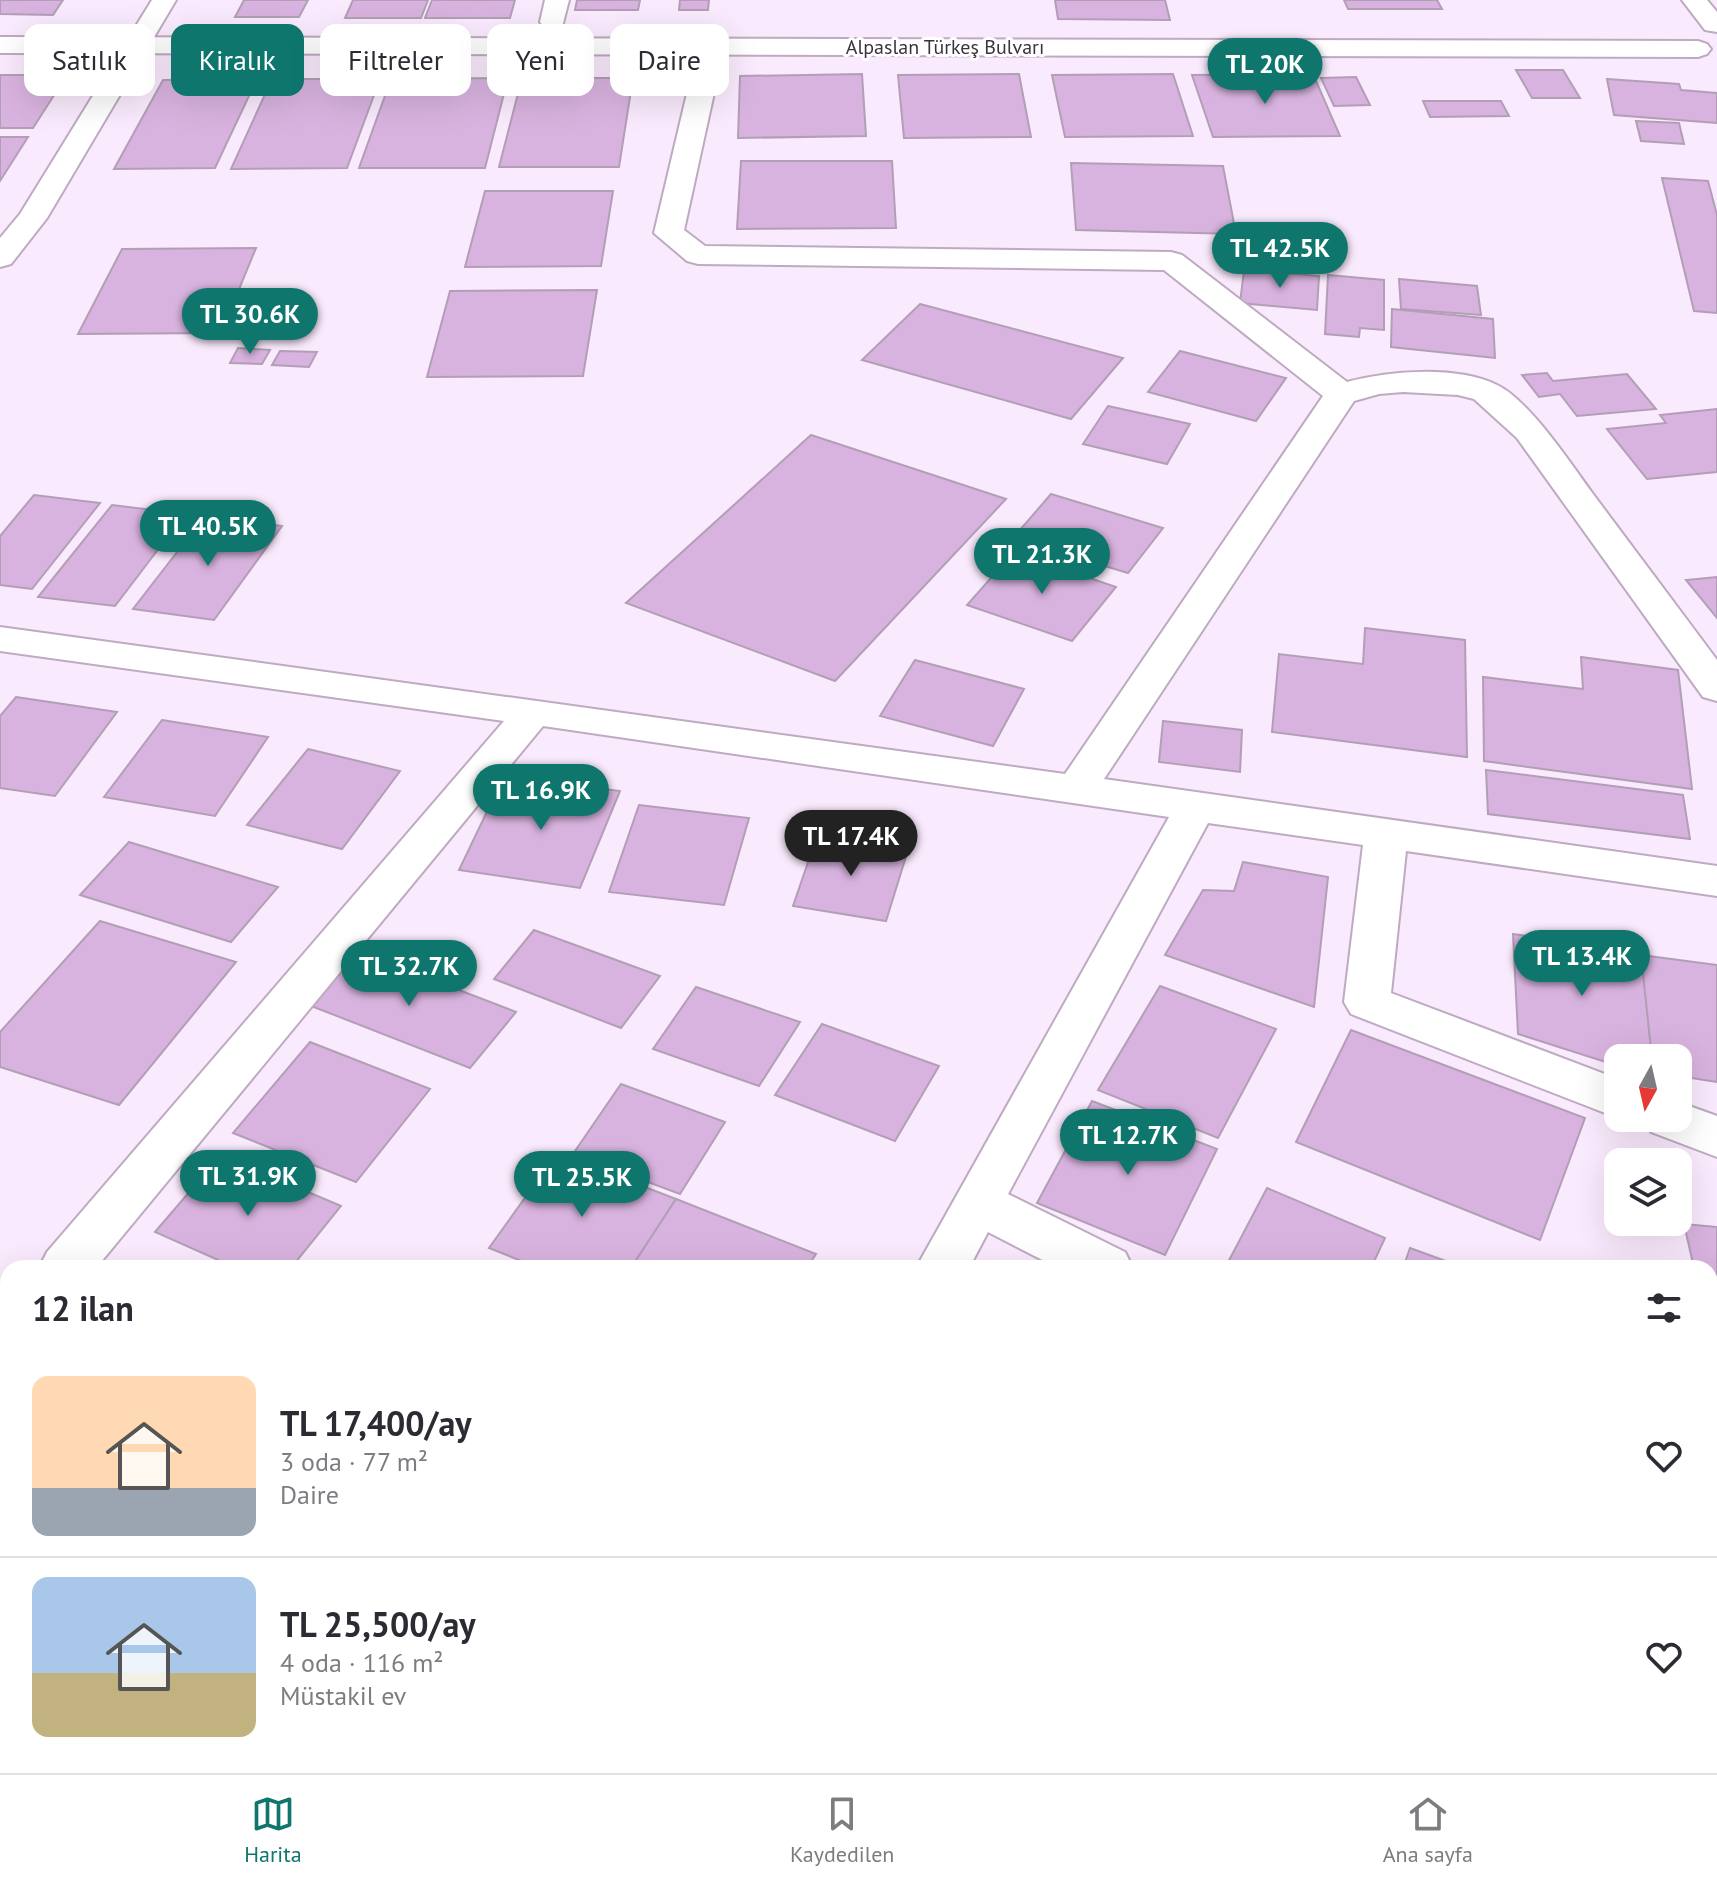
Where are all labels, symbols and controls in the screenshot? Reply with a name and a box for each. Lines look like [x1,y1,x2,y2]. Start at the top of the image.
chip: Satılık [24,24,155,96]
chip: Kiralık [171,24,304,96]
chip: Filtreler [320,24,471,96]
chip: Yeni [487,24,594,96]
chip: Daire [610,24,729,96]
street label: Alpaslan Türkeş Bulvarı [846,34,1044,60]
pin: TL 20K [1200,38,1330,106]
text: TL 20K [1226,47,1305,80]
pin: TL 42.5K [1197,222,1363,290]
text: TL 42.5K [1230,231,1330,264]
pin: TL 30.6K [167,288,333,356]
text: TL 30.6K [200,297,300,330]
pin: TL 40.5K [125,500,291,568]
text: TL 40.5K [158,509,258,542]
pin: TL 21.3K [959,528,1125,596]
text: TL 21.3K [992,537,1092,570]
pin: TL 16.9K [458,764,624,832]
text: TL 16.9K [491,773,591,806]
pin: TL 17.4K [768,810,934,878]
text: TL 17.4K [802,819,900,852]
pin: TL 13.4K [1499,930,1665,998]
text: TL 13.4K [1532,939,1632,972]
pin: TL 32.7K [326,940,492,1008]
text: TL 32.7K [359,949,459,982]
north arrow [1604,1044,1692,1132]
map controls [1604,1044,1692,1236]
pin: TL 12.7K [1045,1109,1211,1177]
text: TL 12.7K [1078,1118,1178,1151]
button: layers [1604,1148,1692,1236]
pin: TL 31.9K [165,1150,331,1218]
pin: TL 25.5K [499,1151,665,1219]
text: TL 31.9K [198,1159,298,1192]
text: TL 25.5K [532,1160,632,1193]
text: 12 ilan [32,1286,134,1330]
icon: filters [1642,1286,1686,1330]
text: TL 17,400/ay [280,1401,472,1445]
icon: home [96,1408,192,1504]
icon: heart [1642,1434,1686,1478]
text: 3 oda · 77 m² [280,1445,428,1478]
text: Daire [280,1478,339,1511]
text: TL 25,500/ay [280,1602,476,1646]
icon: home [96,1609,192,1705]
icon: heart [1642,1635,1686,1679]
text: 4 oda · 116 m² [280,1646,444,1679]
text: Müstakil ev [280,1679,406,1712]
tab: Harita [244,1792,302,1868]
tab: Kaydedilen [790,1792,894,1868]
tab: Ana sayfa [1383,1792,1473,1868]

